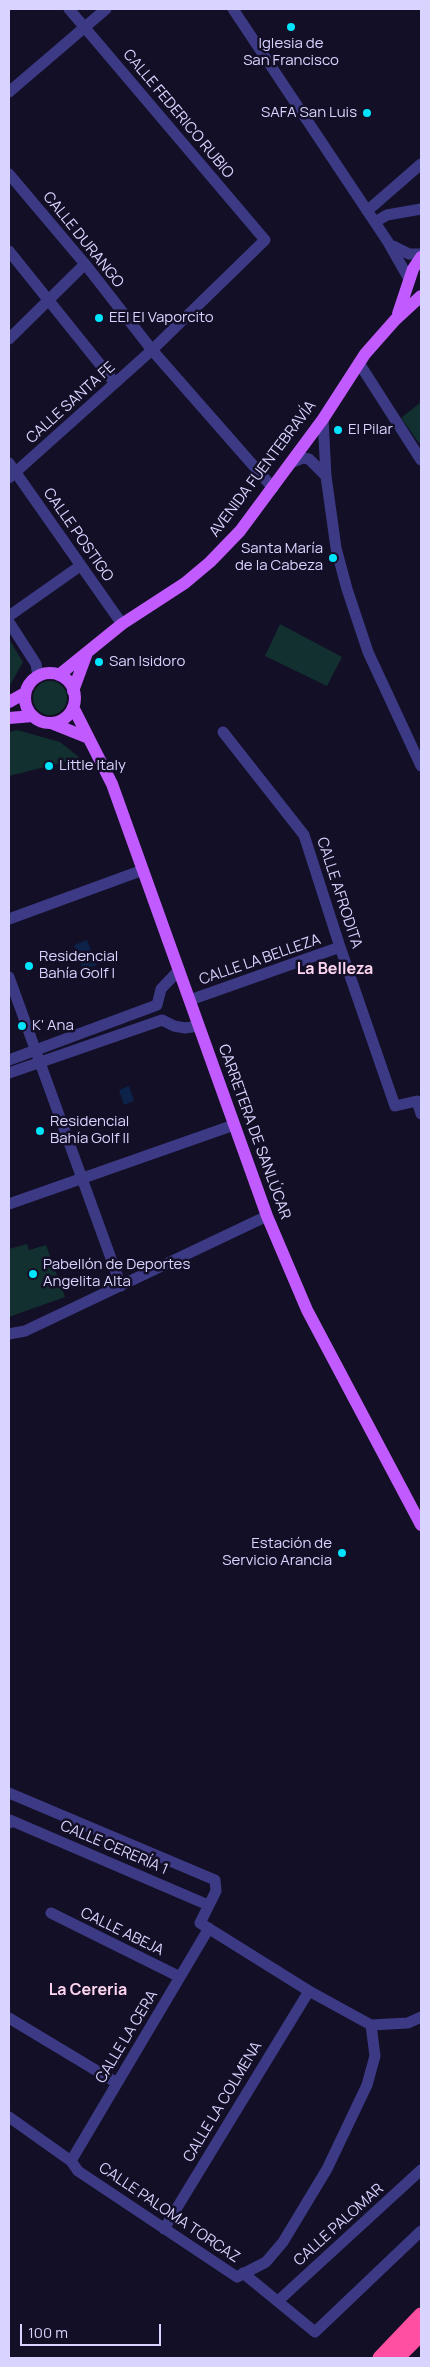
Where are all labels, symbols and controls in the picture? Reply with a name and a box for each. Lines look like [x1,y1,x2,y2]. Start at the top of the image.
marker: Iglesia de San Francisco [285,21,297,33]
place label: Iglesia de San Francisco [243,35,339,70]
street label: CALLE FEDERICO RUBIO [119,46,237,182]
place label: SAFA San Luis [261,104,357,122]
marker: SAFA San Luis [361,107,373,119]
street label: CALLE DURANGO [39,188,127,292]
place label: EEI El Vaporcito [109,309,214,327]
marker: EEI El Vaporcito [93,312,105,324]
street label: CALLE SANTA FE [23,358,119,448]
street label: AVENIDA FUENTEBRAVÍA [206,397,320,541]
place label: El Pilar [348,421,393,439]
marker: El Pilar [332,424,344,436]
street label: CALLE POSTIGO [39,485,117,585]
place label: Santa María de la Cabeza [235,540,323,575]
marker: Santa María de la Cabeza [327,552,339,564]
place label: San Isidoro [109,653,185,671]
marker: San Isidoro [93,656,105,668]
place label: Little Italy [59,757,126,775]
marker: Little Italy [43,760,55,772]
street label: CALLE AFRODITA [313,835,365,951]
street label: CALLE LA BELLEZA [197,931,323,989]
place label: Residencial Bahía Golf I [39,948,118,983]
marker: Residencial Bahía Golf I [23,960,35,972]
district label: La Belleza [297,960,373,980]
place label: K' Ana [32,1017,74,1035]
marker: K' Ana [16,1020,28,1032]
street label: CARRETERA DE SANLÚCAR [214,1042,294,1222]
place label: Residencial Bahía Golf II [50,1113,130,1148]
marker: Residencial Bahía Golf II [34,1125,46,1137]
place label: Pabellón de Deportes Angelita Alta [43,1256,190,1291]
marker: Pabellón de Deportes Angelita Alta [27,1268,39,1280]
place label: Estación de Servicio Arancia [222,1535,332,1570]
marker: Estación de Servicio Arancia [336,1547,348,1559]
street label: CALLE CERERÍA 1 [57,1817,171,1879]
street label: CALLE ABEJA [78,1904,166,1960]
district label: La Cereria [49,1981,127,2001]
street label: CALLE LA CERA [92,1987,162,2087]
street label: CALLE LA COLMENA [180,2039,266,2165]
street label: CALLE PALOMA TORCAZ [95,2159,243,2267]
street label: CALLE PALOMAR [290,2180,388,2270]
scale bar [22,2314,164,2346]
text: 100 m [28,2322,68,2343]

